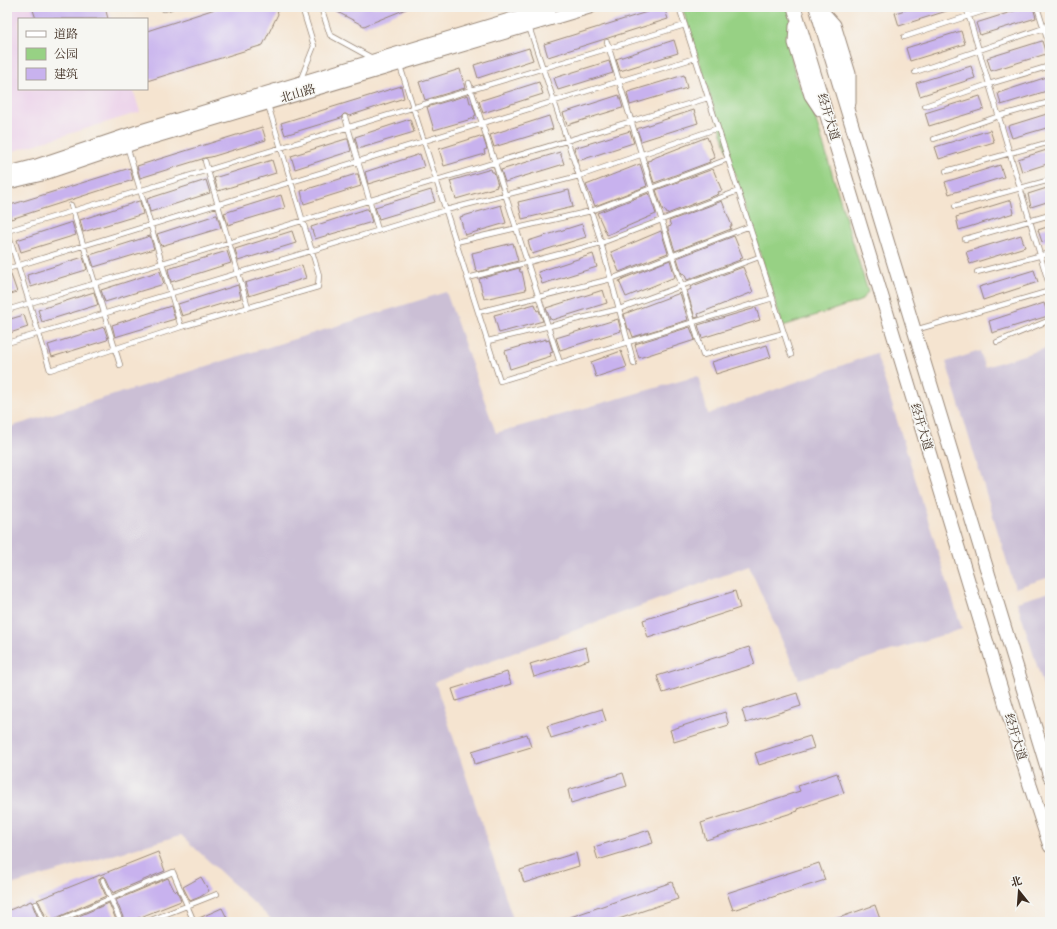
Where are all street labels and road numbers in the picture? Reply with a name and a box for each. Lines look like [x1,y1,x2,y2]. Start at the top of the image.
street label: 北山路 [279,82,317,106]
street label: 经开大道 [814,92,842,142]
street label: 经开大道 [907,402,935,452]
street label: 经开大道 [1001,712,1029,762]

